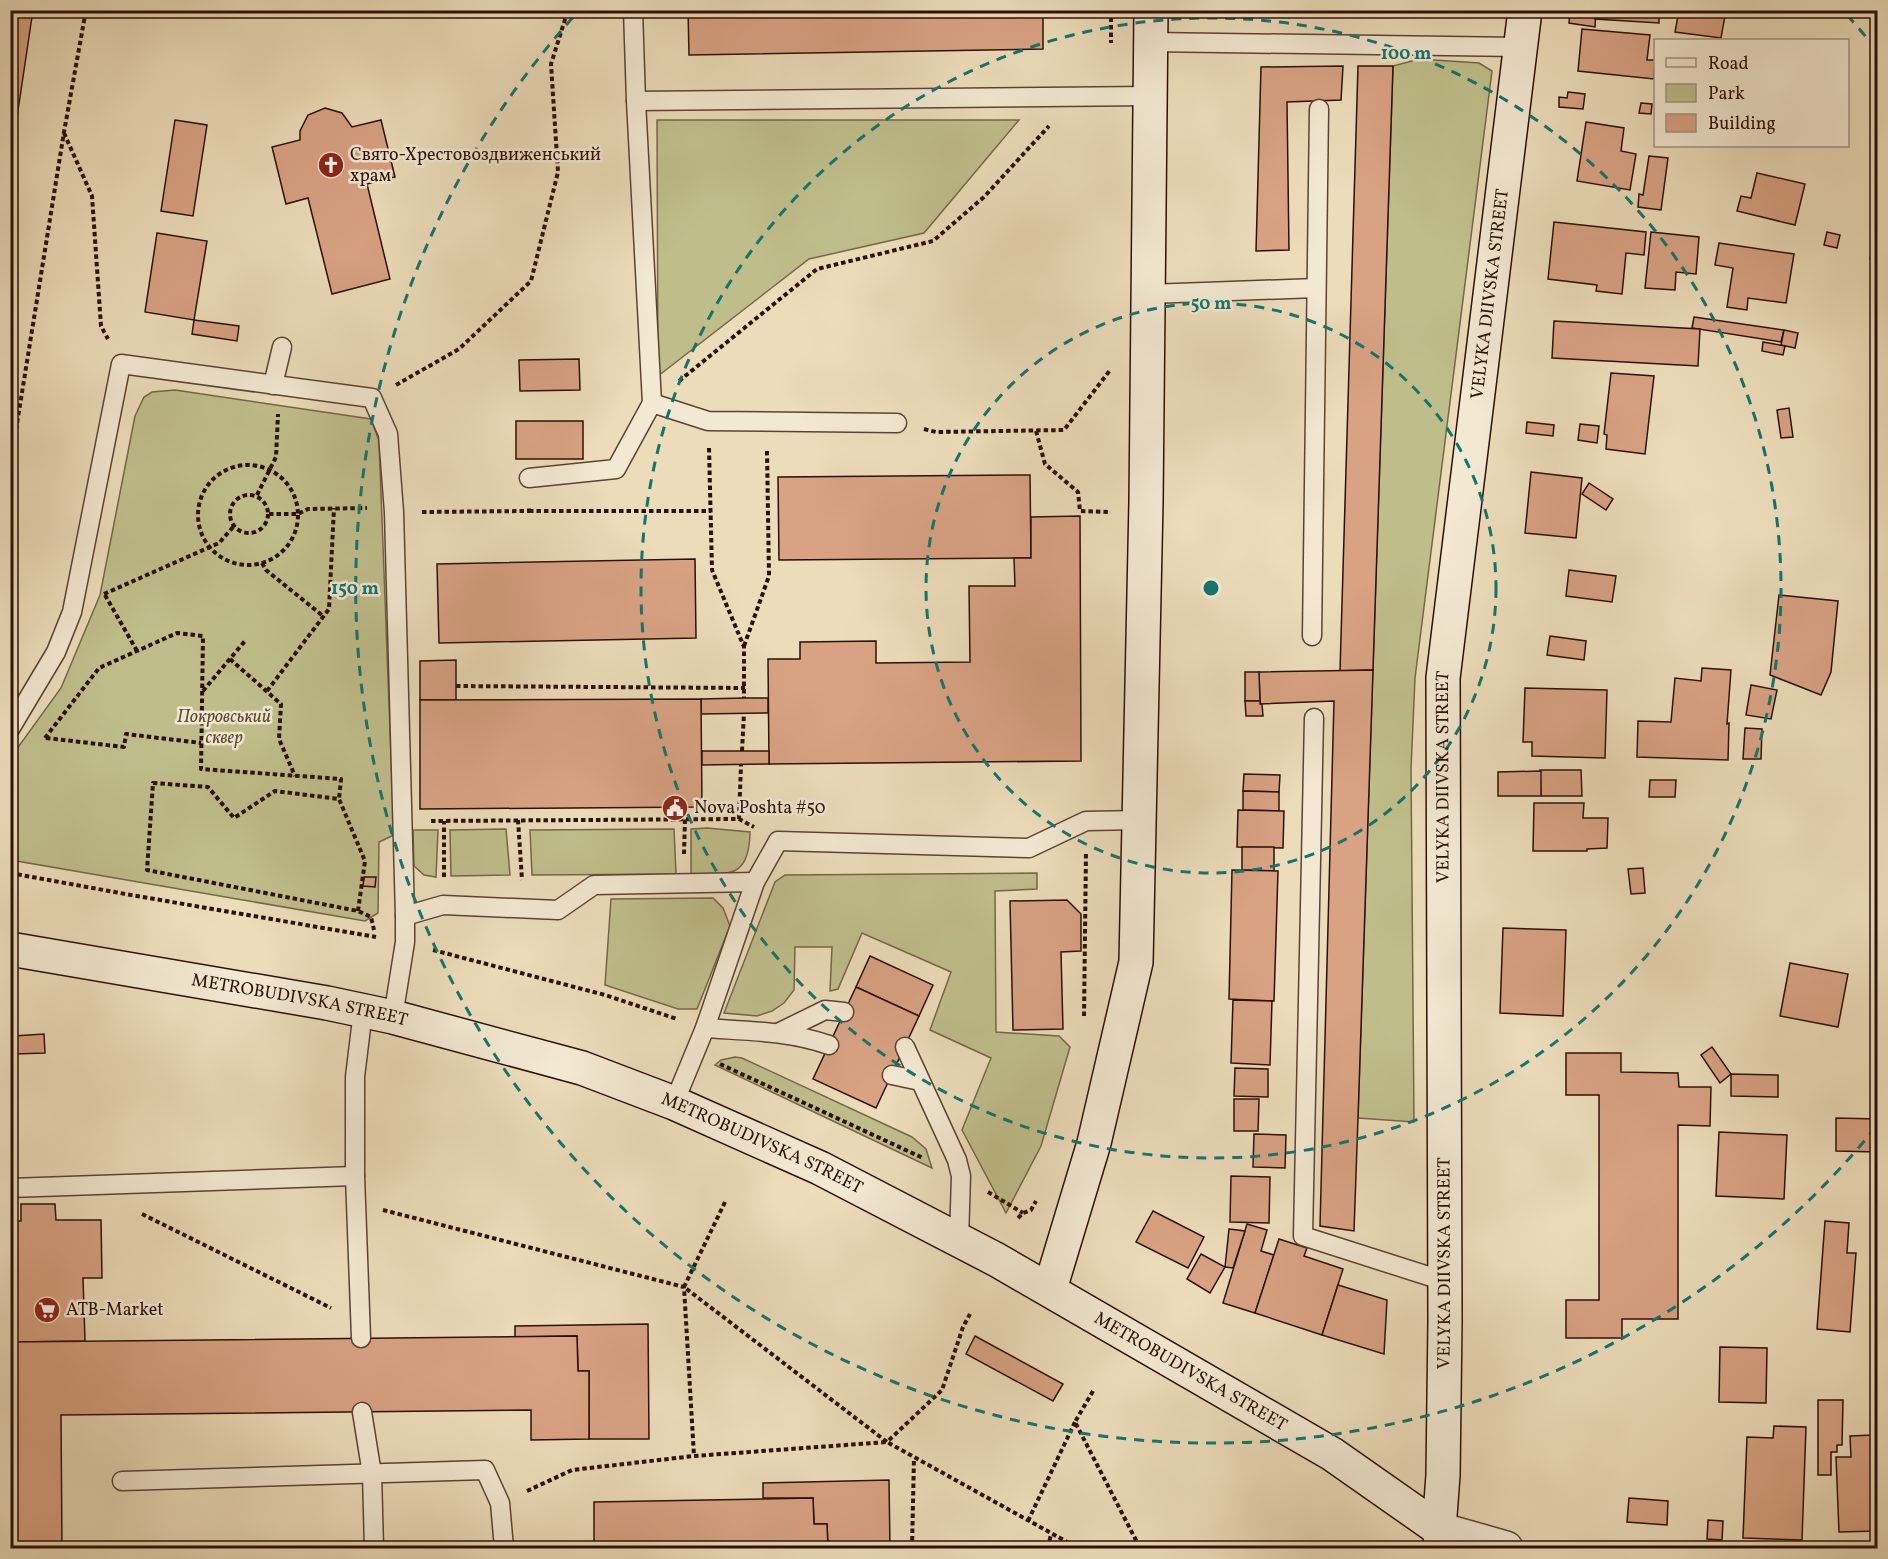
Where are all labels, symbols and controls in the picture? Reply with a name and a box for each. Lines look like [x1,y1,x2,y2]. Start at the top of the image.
legend [1654,39,1849,147]
text: 100 m [1381,42,1431,67]
text: Road [1708,52,1749,77]
text: Park [1708,82,1745,107]
text: Building [1708,112,1776,137]
place label: Свято-Хрестовоздвиженський храм [350,143,601,189]
church icon: Свято-Хрестовоздвиженський храм [316,150,346,180]
street label: VELYKA DIIVSKA STREET [1465,187,1516,401]
text: 50 m [1191,292,1231,317]
text: 150 m [331,577,379,602]
centre of rings [1201,578,1221,598]
street label: VELYKA DIIVSKA STREET [1430,669,1456,883]
park label: Покровський сквер [177,705,271,751]
public building icon: Nova Poshta #50 [660,793,690,823]
place label: Nova Poshta #50 [694,796,826,821]
street label: METROBUDIVSKA STREET [190,968,411,1033]
street label: METROBUDIVSKA STREET [657,1087,868,1201]
street label: VELYKA DIIVSKA STREET [1432,1157,1458,1369]
supermarket icon: ATB-Market [32,1295,62,1325]
place label: ATB-Market [66,1298,164,1323]
street label: METROBUDIVSKA STREET [1089,1306,1292,1438]

